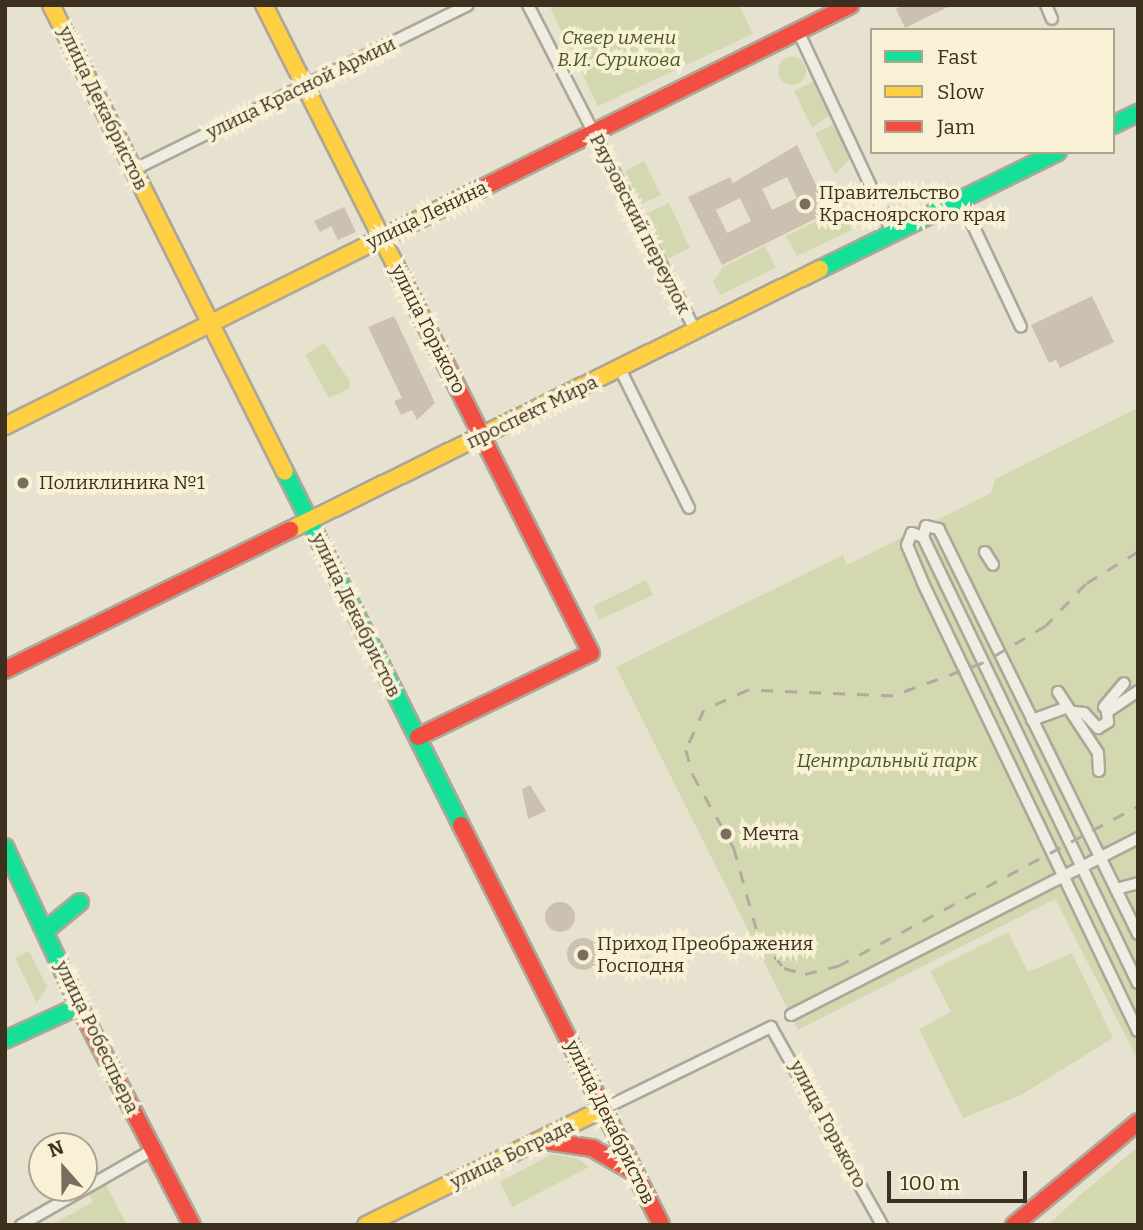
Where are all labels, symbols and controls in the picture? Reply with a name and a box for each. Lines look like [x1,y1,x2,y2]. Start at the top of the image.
street label: улица Декабристов [53,22,153,194]
park label: Сквер имени В.И. Сурикова [557,27,681,71]
legend [870,28,1115,154]
street label: улица Красной Армии [203,32,399,144]
text: Fast [937,44,977,70]
text: Slow [937,79,984,105]
text: Jam [937,114,975,140]
street label: Ряузовский переулок [585,130,695,318]
street label: улица Ленина [363,176,491,254]
place label: Правительство Красноярского края [819,182,1006,226]
marker: Правительство Красноярского края [797,196,813,212]
street label: улица Горького [386,261,470,397]
street label: проспект Мира [463,370,601,454]
place label: Поликлиника №1 [39,472,205,494]
marker: Поликлиника №1 [13,473,33,493]
street label: улица Декабристов [306,529,406,701]
park label: Центральный парк [797,750,977,772]
place label: Мечта [742,823,799,845]
marker: Мечта [716,824,736,844]
place label: Приход Преображения Господня [597,933,813,977]
marker: Приход Преображения Господня [575,947,591,963]
street label: улица Робеспьера [50,957,144,1117]
street label: улица Декабристов [560,1036,660,1208]
street label: улица Горького [785,1056,871,1192]
street label: улица Бограда [446,1114,578,1194]
north arrow [28,1132,98,1202]
text: N [45,1135,67,1162]
scale bar [891,1156,1031,1200]
text: 100 m [900,1170,960,1196]

